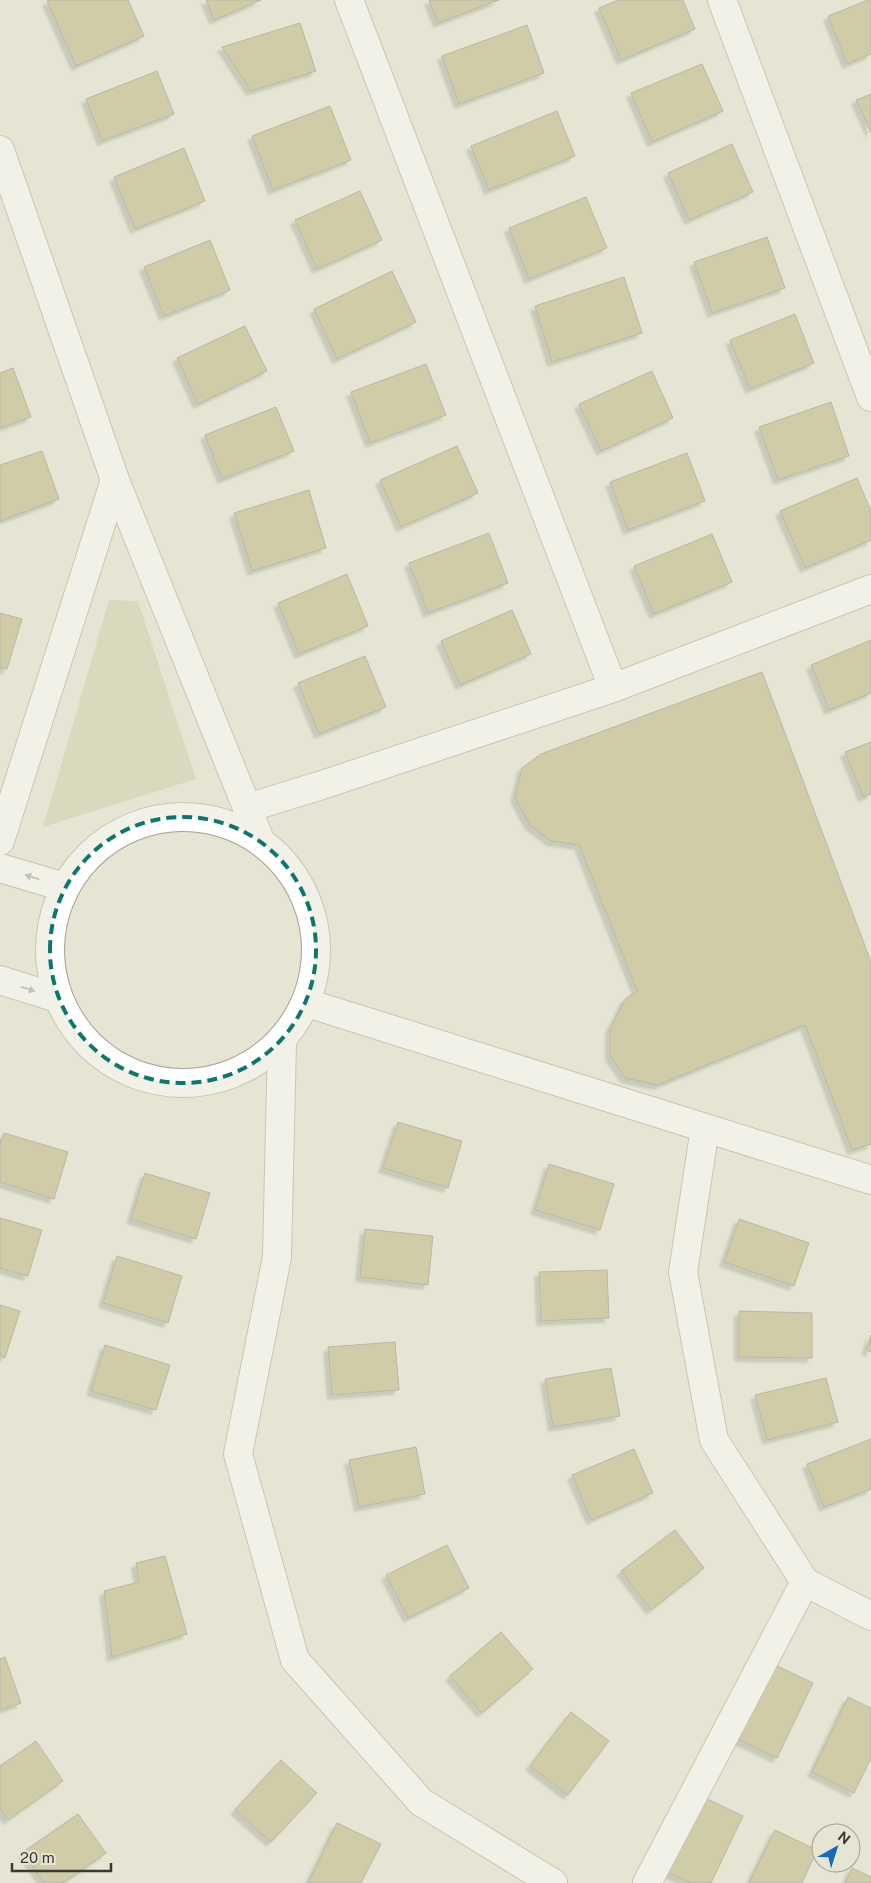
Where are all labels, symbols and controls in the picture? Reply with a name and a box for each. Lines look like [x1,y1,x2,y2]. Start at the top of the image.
one-way arrow [24,873,39,881]
one-way arrow [21,985,36,993]
north arrow [811,1823,861,1873]
text: N [835,1828,853,1848]
scale bar [12,1840,111,1872]
text: 20 m [20,1849,55,1866]

